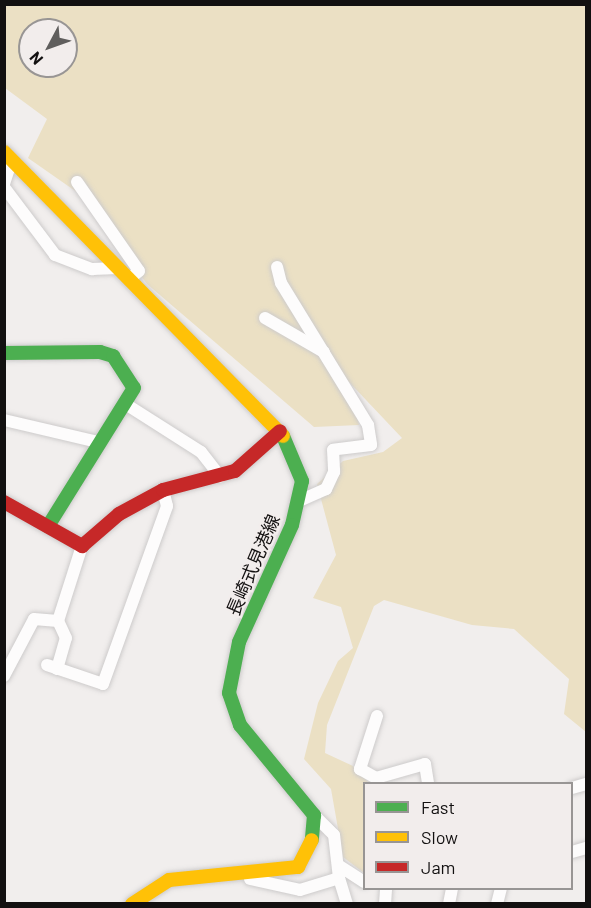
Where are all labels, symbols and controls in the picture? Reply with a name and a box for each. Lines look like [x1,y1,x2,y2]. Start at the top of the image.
north arrow [18,18,78,78]
text: N [25,49,46,69]
street label: 長崎式見港線 [222,511,284,619]
legend [363,782,573,890]
text: Fast [421,796,455,818]
text: Slow [421,826,458,848]
text: Jam [421,856,455,878]

